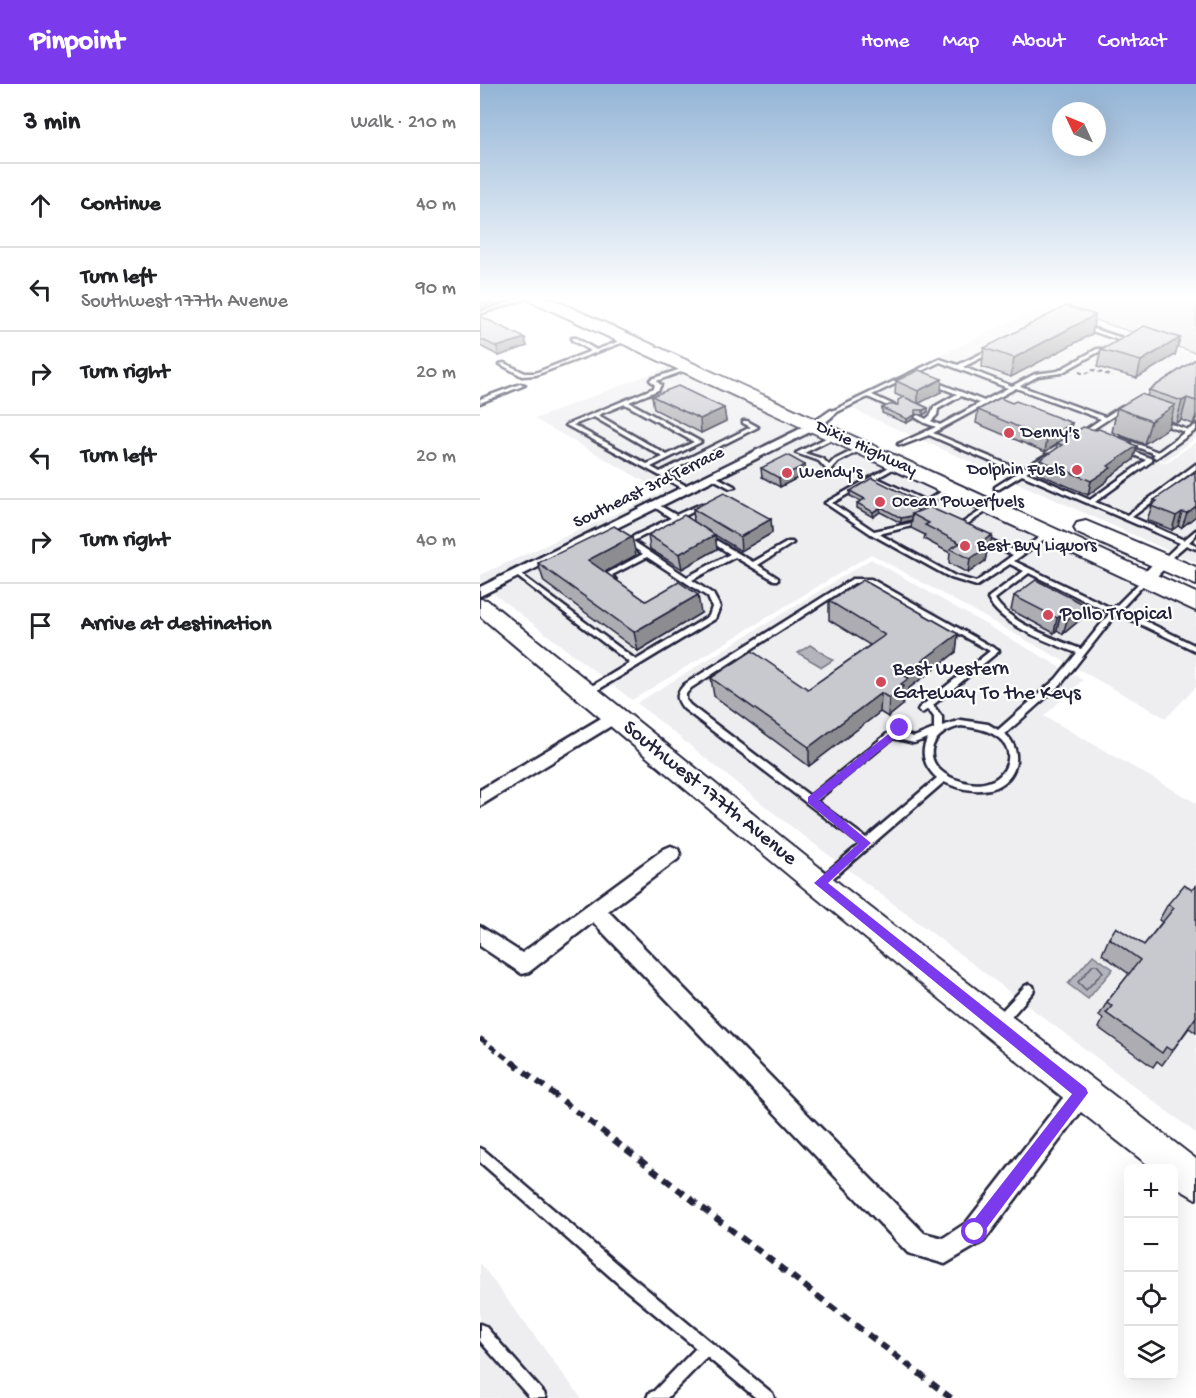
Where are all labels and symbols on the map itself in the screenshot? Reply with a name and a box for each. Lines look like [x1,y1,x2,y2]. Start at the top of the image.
north arrow [1052,102,1106,156]
street label: Dixie Highway [811,416,920,482]
place label: Denny's [1020,423,1081,444]
marker: Denny's [1002,426,1016,440]
street label: Southeast 3rd Terrace [570,442,729,534]
place label: Dolphin Fuels [966,460,1066,481]
place label: Wendy's [799,463,864,484]
marker: Dolphin Fuels [1070,463,1084,477]
marker: Wendy's [780,466,794,480]
place label: Ocean Powerfuels [892,492,1025,513]
marker: Ocean Powerfuels [873,495,887,509]
place label: Best Buy Liquors [976,536,1098,557]
marker: Best Buy Liquors [958,539,972,553]
place label: Pollo Tropical [1059,603,1172,628]
marker: Pollo Tropical [1041,608,1055,622]
place label: Best Western Gateway To the Keys [892,658,1082,707]
marker: Best Western Gateway To the Keys [874,675,888,689]
route end [886,714,912,740]
street label: Southwest 177th Avenue [617,716,802,873]
route start [961,1218,987,1244]

